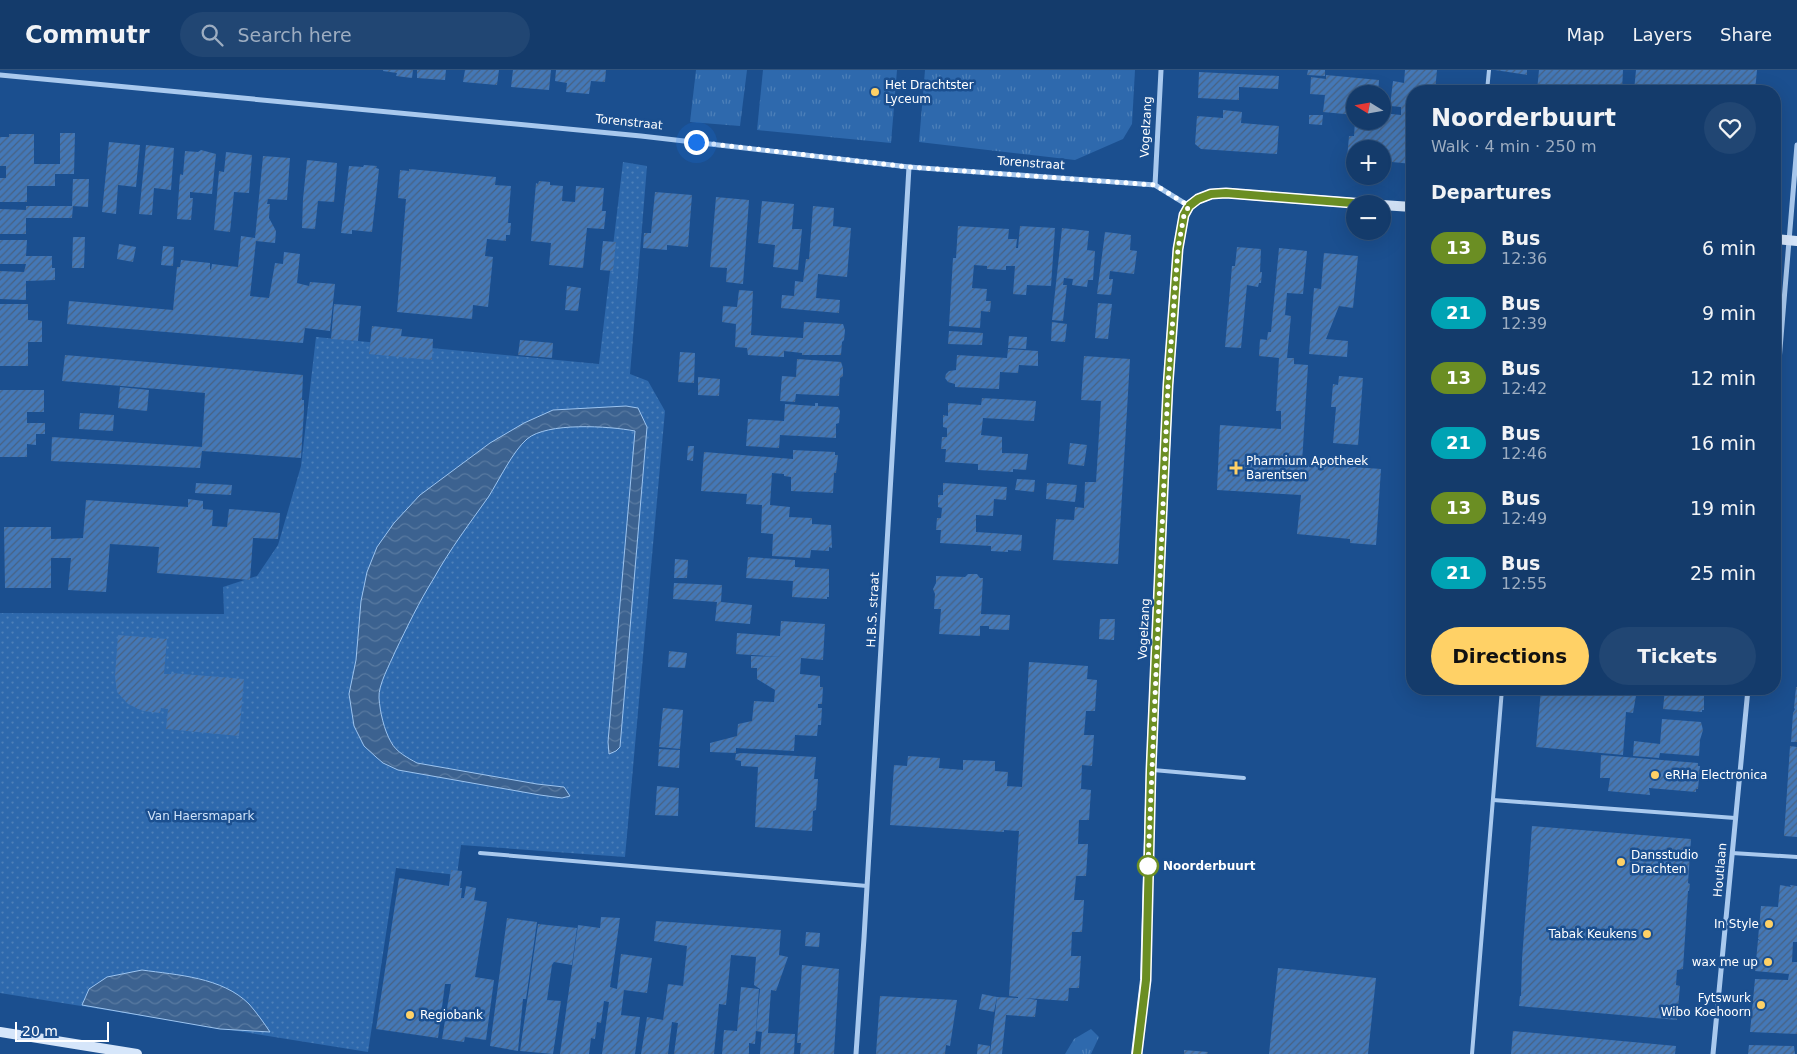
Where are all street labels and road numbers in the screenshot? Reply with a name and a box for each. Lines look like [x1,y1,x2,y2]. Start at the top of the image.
street label: Vogelzang [1137,96,1155,158]
street label: Torenstraat [594,111,664,133]
street label: Torenstraat [996,154,1065,172]
street label: H.B.S. straat [864,572,882,648]
street label: Vogelzang [1135,598,1153,660]
street label: Houtlaan [1711,842,1729,898]

